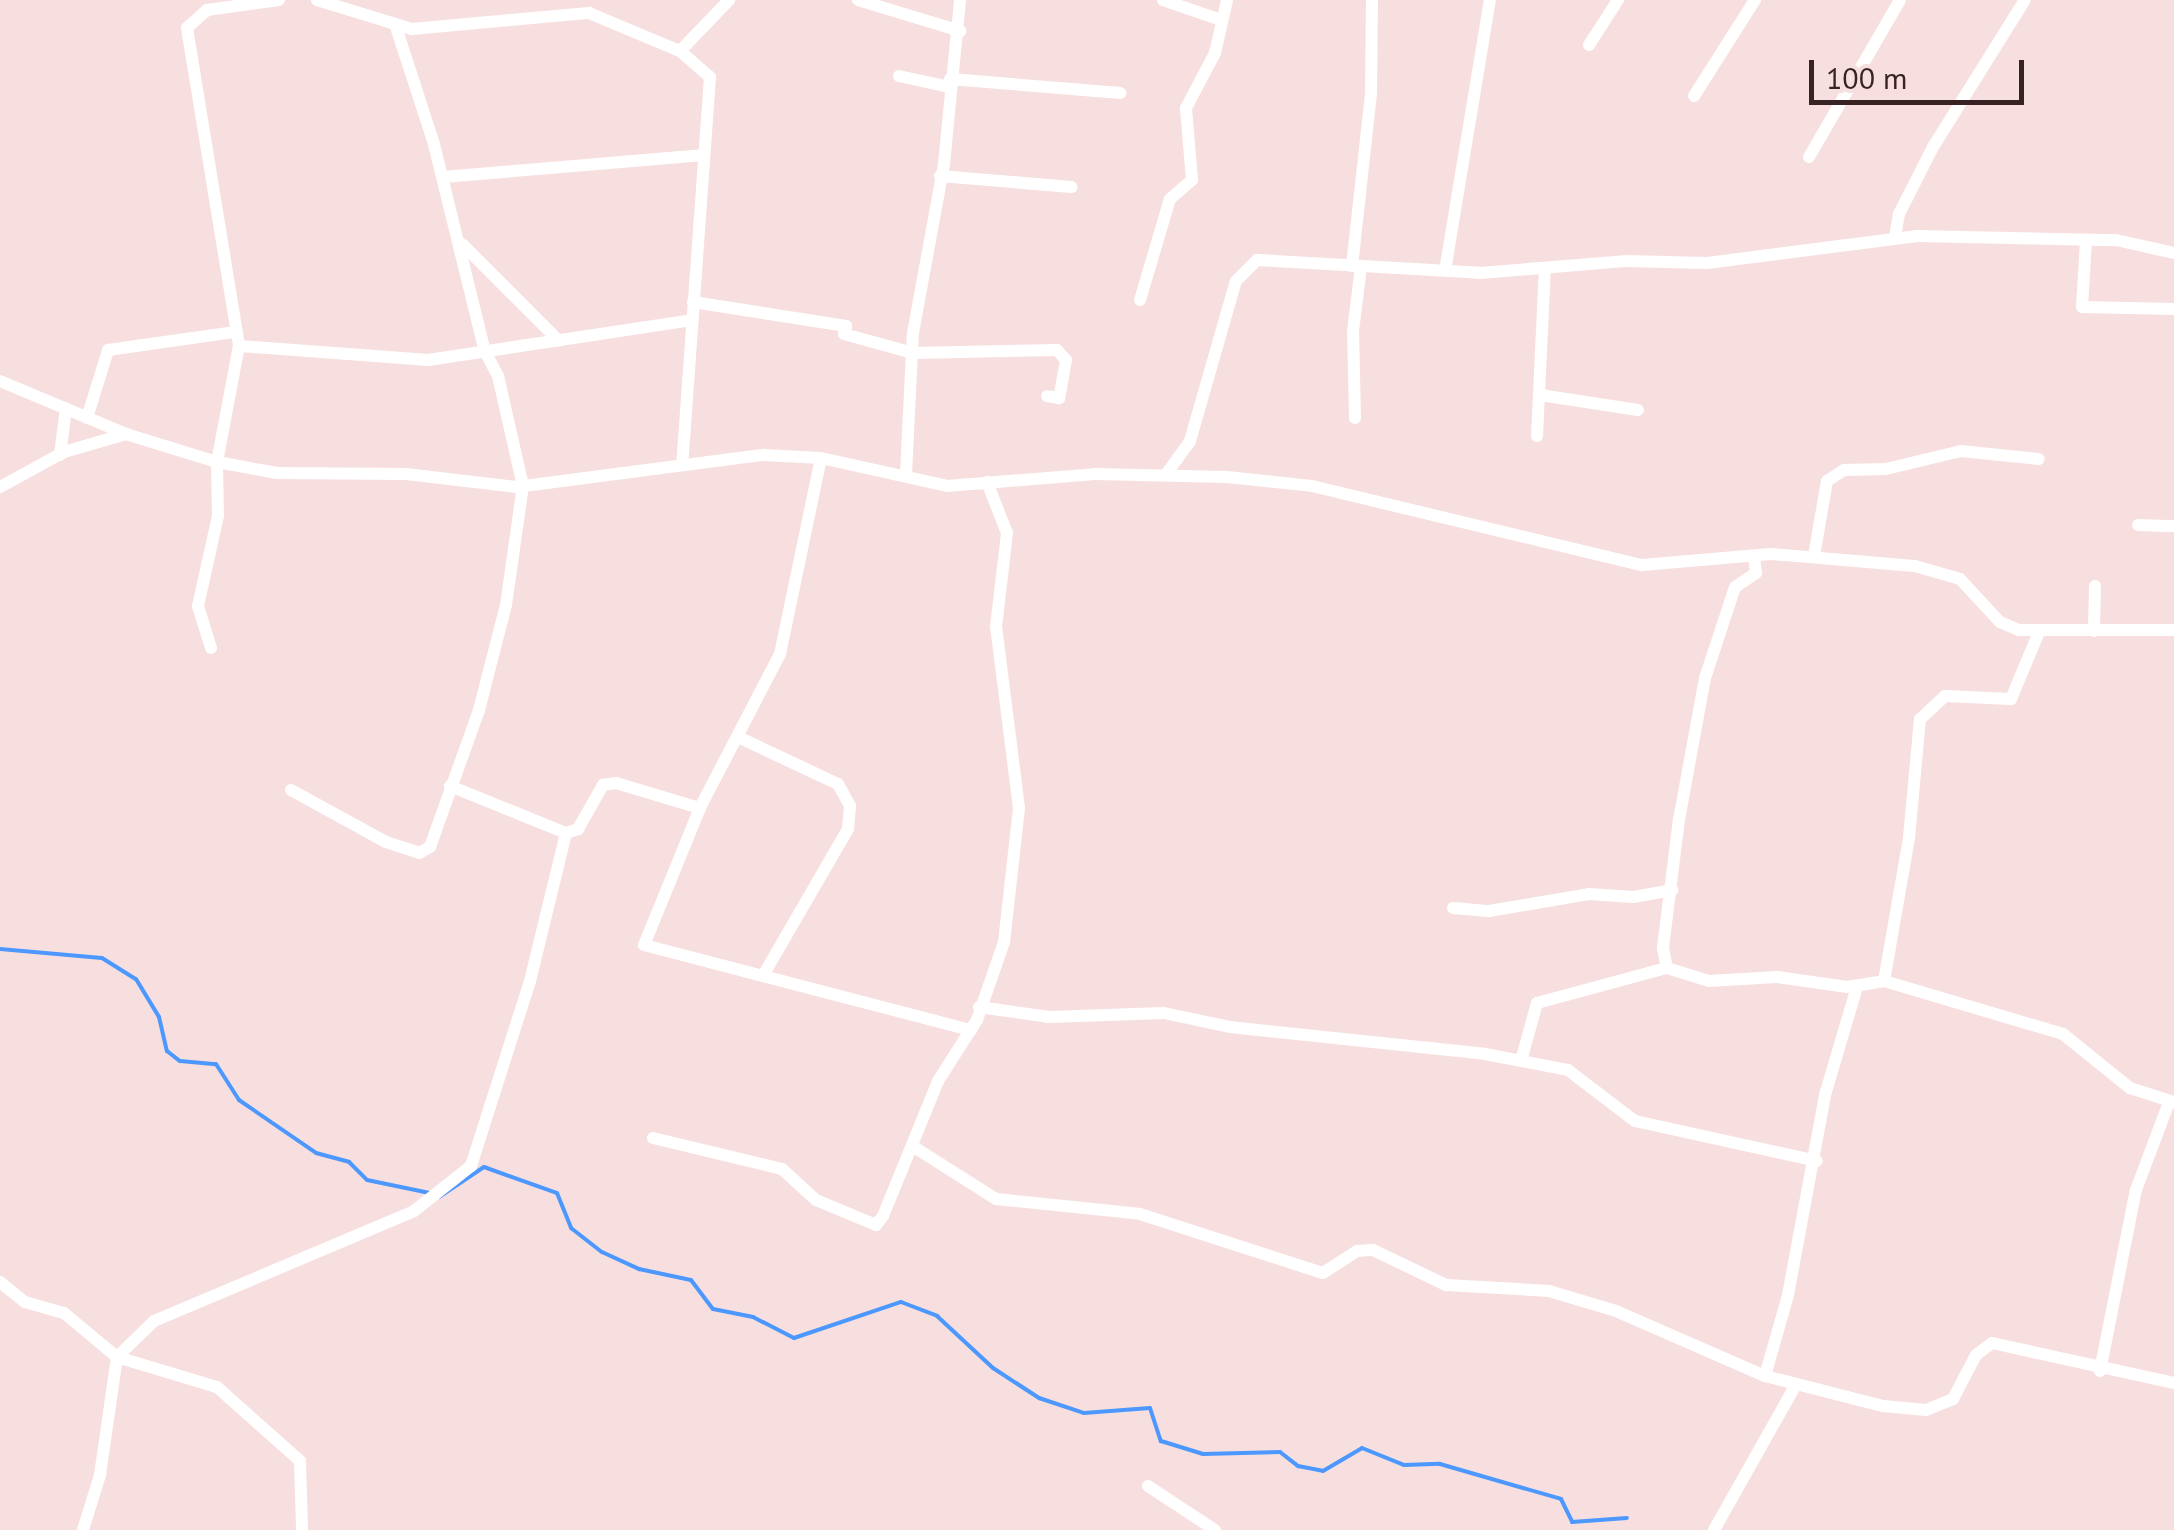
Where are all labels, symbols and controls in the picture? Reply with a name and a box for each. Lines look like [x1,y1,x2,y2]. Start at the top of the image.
scale bar [1814,40,2029,102]
text: 100 m [1826,58,1907,97]

